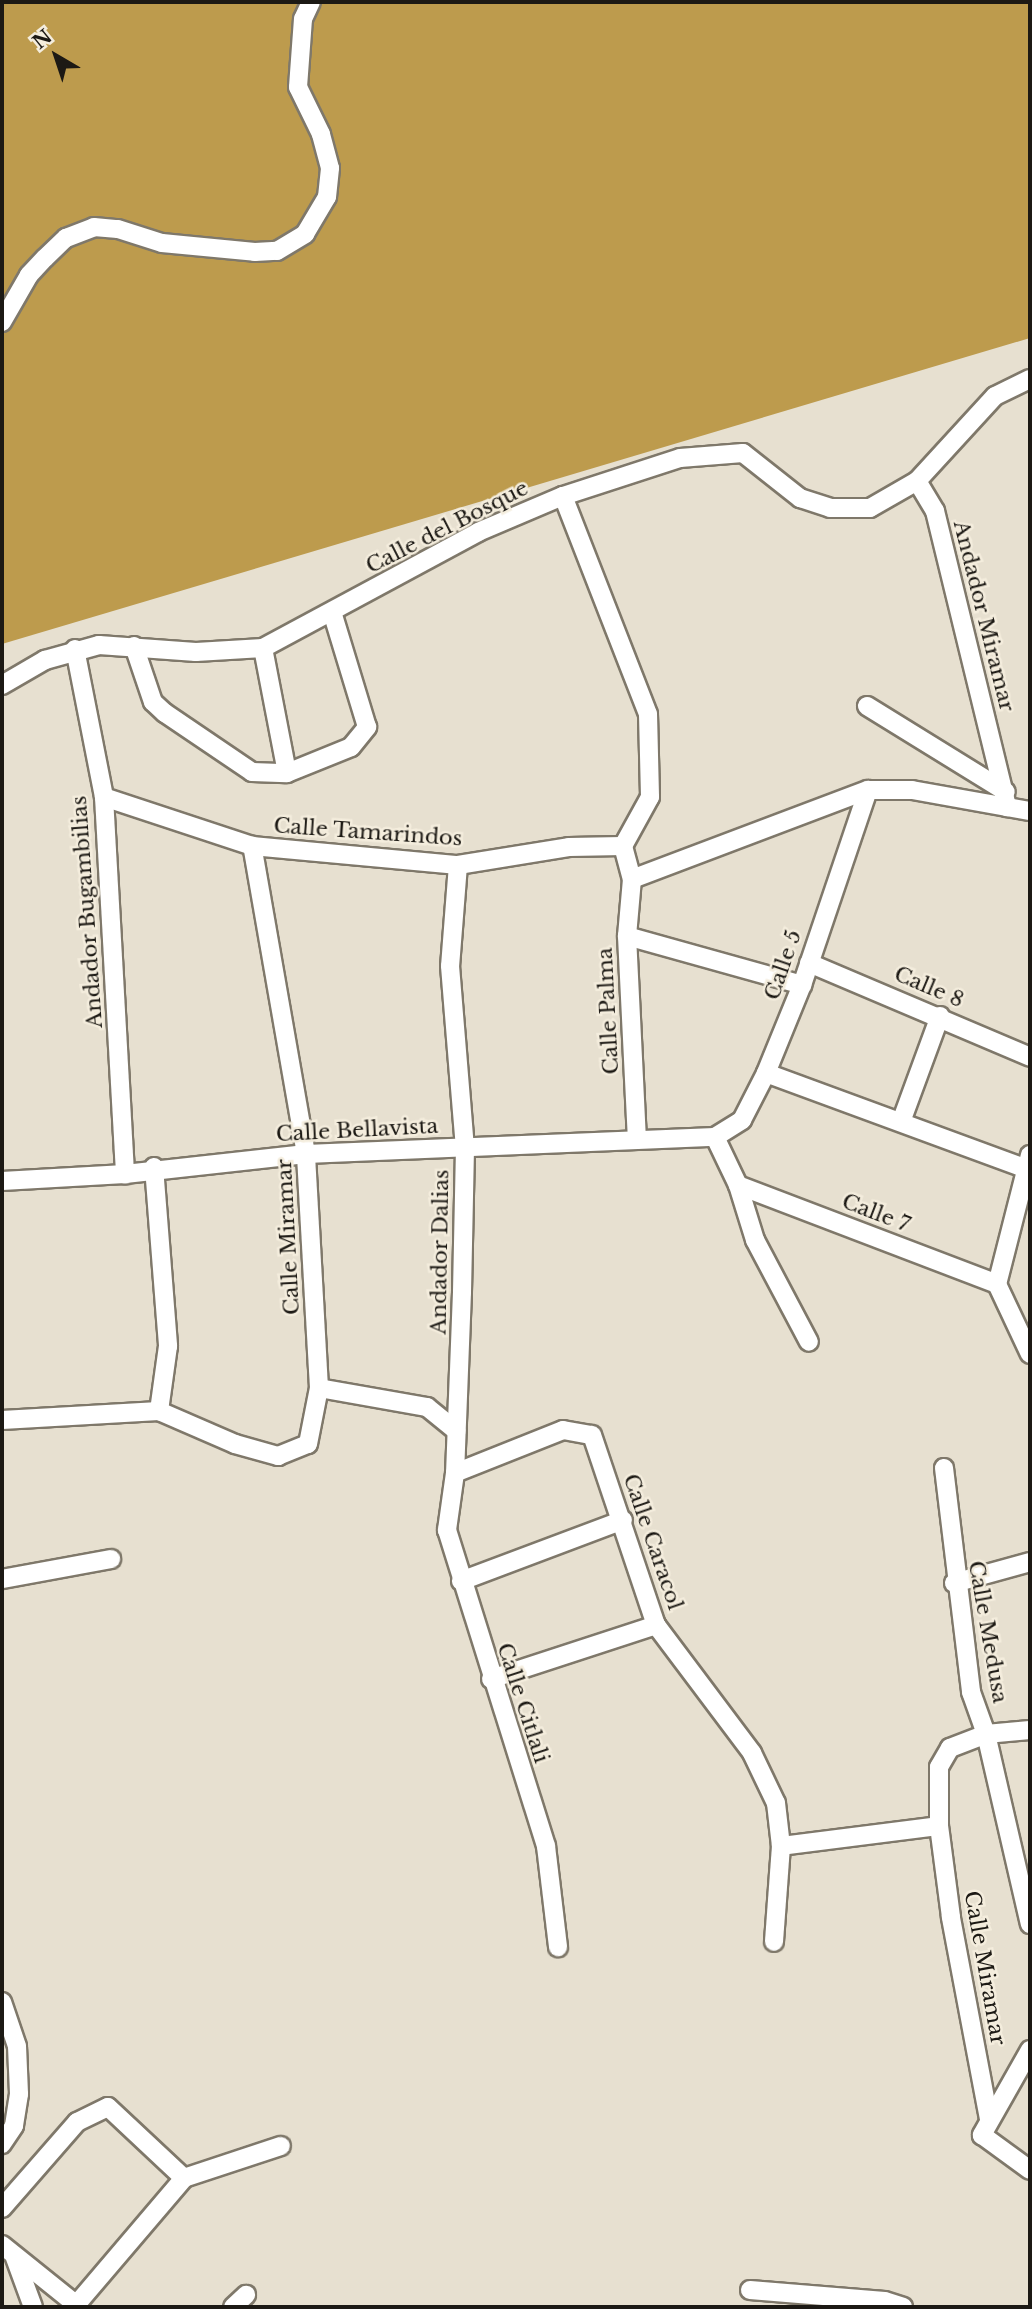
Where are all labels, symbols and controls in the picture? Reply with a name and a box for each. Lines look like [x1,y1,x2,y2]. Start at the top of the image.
north arrow [21,21,91,91]
text: N [28,25,57,54]
street label: Calle del Bosque [362,475,532,579]
street label: Andador Miramar [948,518,1020,714]
street label: Andador Bugambilias [66,795,108,1029]
street label: Calle Tamarindos [272,813,464,851]
street label: Calle 5 [759,927,807,1003]
street label: Calle Palma [592,947,624,1075]
street label: Calle 8 [891,961,967,1013]
street label: Calle Bellavista [275,1113,439,1147]
street label: Calle Miramar [271,1158,305,1316]
street label: Andador Dalias [426,1169,454,1335]
street label: Calle 7 [838,1189,914,1237]
street label: Calle Caracol [618,1471,688,1613]
street label: Calle Medusa [963,1559,1013,1705]
street label: Calle Citlali [492,1640,554,1766]
street label: Calle Miramar [959,1889,1011,2047]

